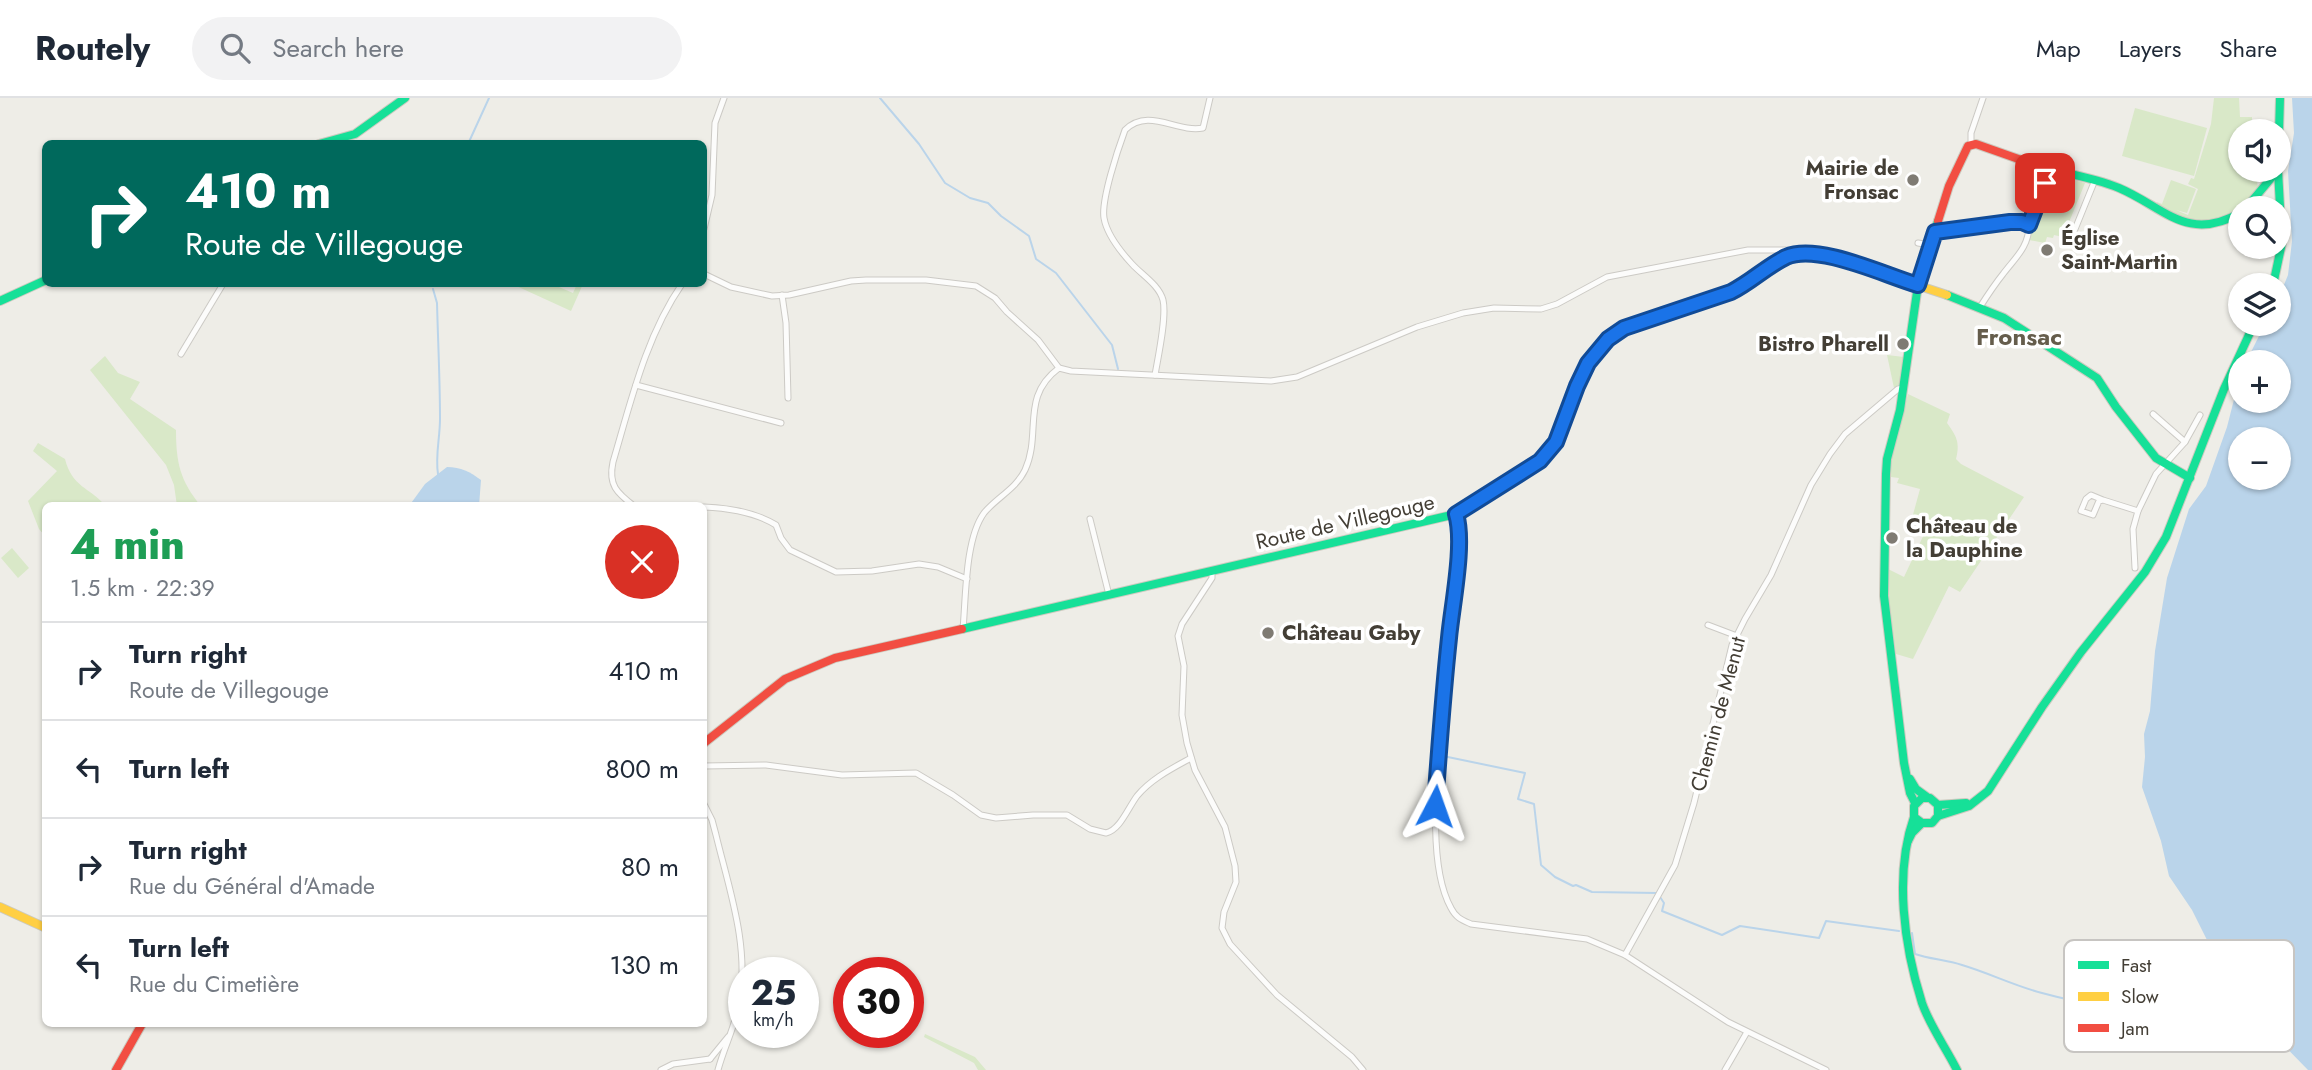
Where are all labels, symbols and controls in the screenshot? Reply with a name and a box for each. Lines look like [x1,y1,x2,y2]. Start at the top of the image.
search box [192,17,682,80]
text: Routely [35,25,150,72]
icon: search [216,29,254,67]
text: Search here [272,29,404,67]
text: Map [2036,31,2081,66]
text: Layers [2119,31,2181,66]
text: Share [2219,31,2277,66]
map controls [2228,119,2291,490]
button: sound [2228,119,2291,182]
place label: Mairie de Fronsac [1805,153,1899,207]
pin [2015,153,2075,213]
text: 410 m [185,156,331,226]
icon: arrive [2026,164,2064,202]
icon: right [70,168,161,259]
marker: Mairie de Fronsac [1905,172,1921,188]
button: search [2228,196,2291,259]
text: Route de Villegouge [185,221,463,267]
place label: Église Saint-Martin [2061,223,2178,277]
marker: Église Saint-Martin [2039,242,2055,258]
button: layers [2228,273,2291,336]
district label: Fronsac [1976,319,2062,354]
place label: Bistro Pharell [1758,329,1889,359]
marker: Bistro Pharell [1895,336,1911,352]
button: + [2228,350,2291,413]
button: − [2228,427,2291,490]
street label: Route de Villegouge [1253,487,1437,557]
place label: Château de la Dauphine [1906,511,2023,565]
text: 4 min [70,514,185,575]
button: close [605,525,679,599]
marker: Château de la Dauphine [1884,530,1900,546]
text: 1.5 km · 22:39 [70,571,215,605]
place label: Château Gaby [1282,618,1422,648]
marker: Château Gaby [1260,625,1276,641]
street label: Chemin de Menut [1683,633,1753,795]
text: Turn right [129,635,247,673]
icon: right [70,652,108,690]
text: 410 m [608,652,679,690]
text: Route de Villegouge [129,673,329,707]
icon: left [70,750,108,788]
text: Turn left [129,750,229,788]
text: 800 m [606,750,679,788]
position arrow [1398,769,1472,843]
text: Turn right [129,831,247,869]
icon: right [70,848,108,886]
text: 80 m [621,848,679,886]
text: Rue du Général d'Amade [129,869,375,903]
text: Turn left [129,929,229,967]
legend [2064,940,2294,1052]
icon: left [70,946,108,984]
text: 130 m [609,946,679,984]
text: Fast [2121,952,2152,979]
speed limit sign: 30 [833,957,924,1048]
text: Rue du Cimetière [129,967,299,1001]
text: 25 [751,968,796,1018]
text: Slow [2121,983,2159,1010]
text: km/h [753,1007,794,1033]
text: Jam [2118,1015,2150,1042]

